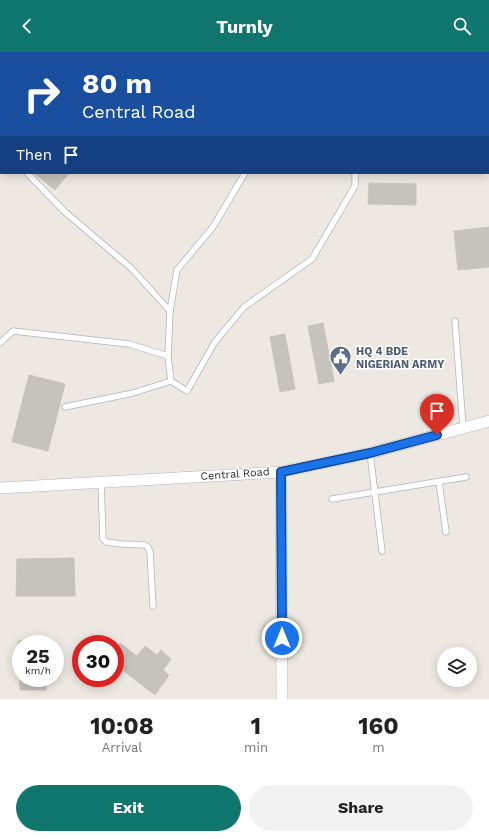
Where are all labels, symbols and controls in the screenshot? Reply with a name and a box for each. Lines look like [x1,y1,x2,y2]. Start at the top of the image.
icon: back [16,15,38,37]
icon: search [451,15,473,37]
text: Turnly [216,16,273,37]
text: 80 m [82,67,152,100]
icon: right [16,68,68,120]
text: Central Road [82,101,196,122]
icon: arrive [60,144,82,166]
text: Then [16,146,52,164]
public building icon: HQ 4 BDE NIGERIAN ARMY [328,344,354,377]
place label: HQ 4 BDE NIGERIAN ARMY [356,345,445,371]
pin [420,394,454,435]
icon: arrive [426,400,448,422]
street label: Central Road [200,465,270,483]
position arrow [261,617,303,659]
speed limit sign: 30 [72,635,124,687]
text: 25 [26,644,50,668]
map controls [437,647,477,687]
button: layers [437,647,477,687]
text: km/h [25,665,51,676]
text: 10:08 [90,712,154,740]
text: 1 [251,712,261,740]
text: 160 [358,712,399,740]
text: Arrival [102,740,142,755]
text: min [244,740,268,755]
text: m [372,740,385,755]
button: Exit [16,785,241,831]
button: Share [249,785,473,831]

